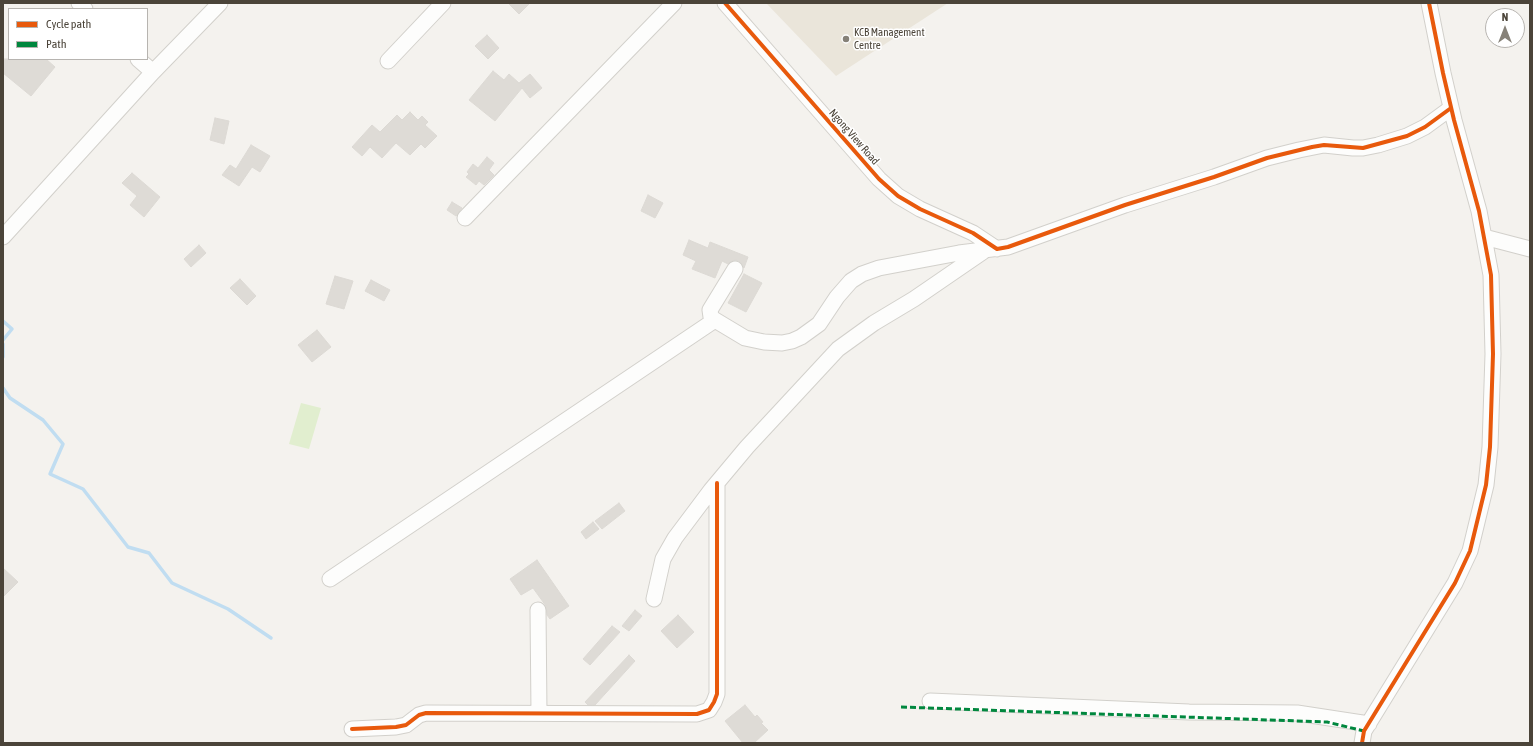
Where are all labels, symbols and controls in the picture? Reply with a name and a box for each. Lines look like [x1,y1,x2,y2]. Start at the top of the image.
legend [8,8,148,60]
north arrow [1485,8,1525,48]
text: N [1502,11,1508,23]
text: Cycle path [46,17,91,31]
place label: KCB Management Centre [854,26,925,52]
marker: KCB Management Centre [841,34,851,44]
text: Path [46,37,67,51]
street label: Ngong View Road [826,106,882,168]

